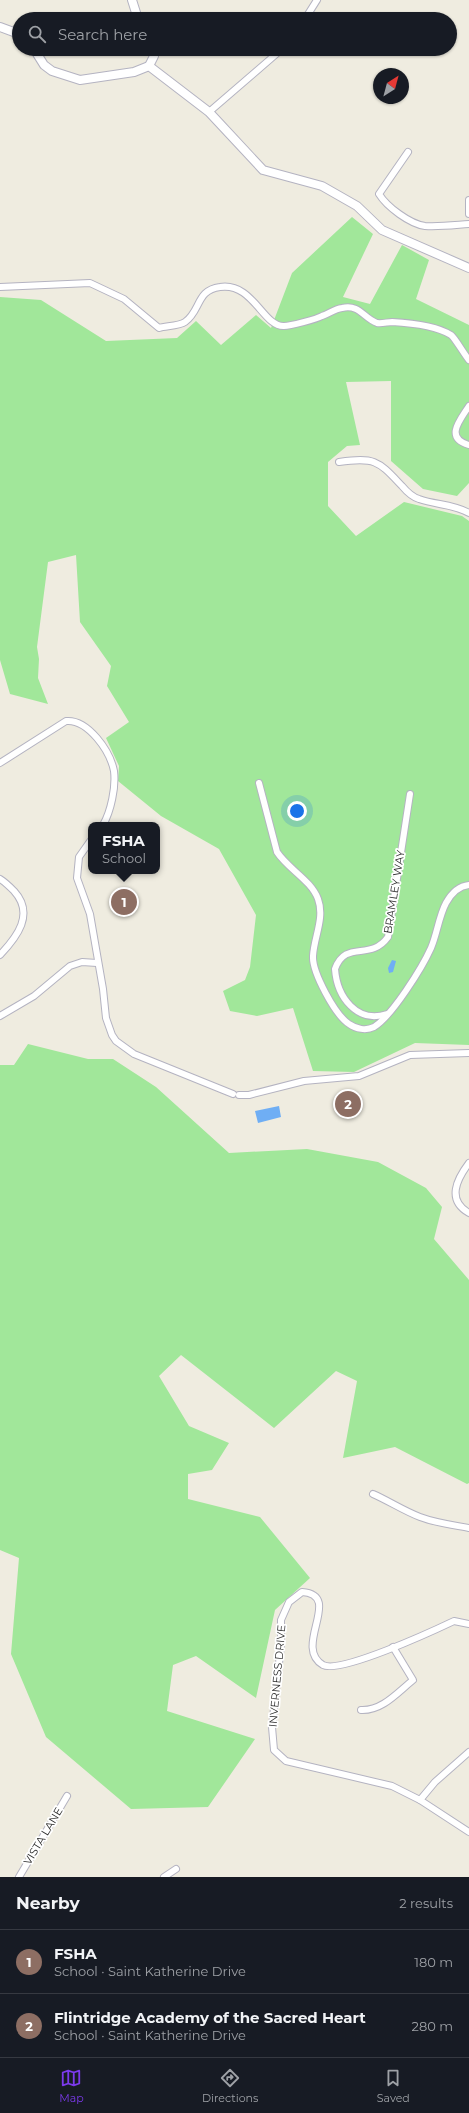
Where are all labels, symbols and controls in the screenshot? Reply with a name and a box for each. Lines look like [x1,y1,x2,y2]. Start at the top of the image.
search box [12,12,457,56]
icon: search [26,23,48,45]
text: Search here [58,25,147,44]
north arrow [373,68,409,104]
your location [287,801,307,821]
popup [88,822,160,874]
text: FSHA [102,831,145,850]
street label: BRAMLEY WAY [380,849,408,935]
text: School [102,850,146,866]
pin: 1 [111,887,137,917]
pin: 2 [335,1089,361,1119]
street label: INVERNESS DRIVE [266,1624,288,1728]
street label: VISTA LANE [20,1805,66,1867]
text: Nearby [16,1893,80,1913]
text: 2 results [399,1895,453,1911]
text: FSHA [54,1944,97,1963]
text: 1 [26,1954,32,1970]
text: 180 m [414,1954,453,1970]
text: School · Saint Katherine Drive [54,1963,246,1979]
text: Flintridge Academy of the Sacred Heart [54,2008,366,2027]
text: 2 [25,2018,33,2034]
text: 280 m [412,2018,453,2034]
text: School · Saint Katherine Drive [54,2027,246,2043]
tab: Map [59,2067,84,2105]
tab: Directions [202,2067,258,2105]
tab: Saved [377,2067,410,2105]

